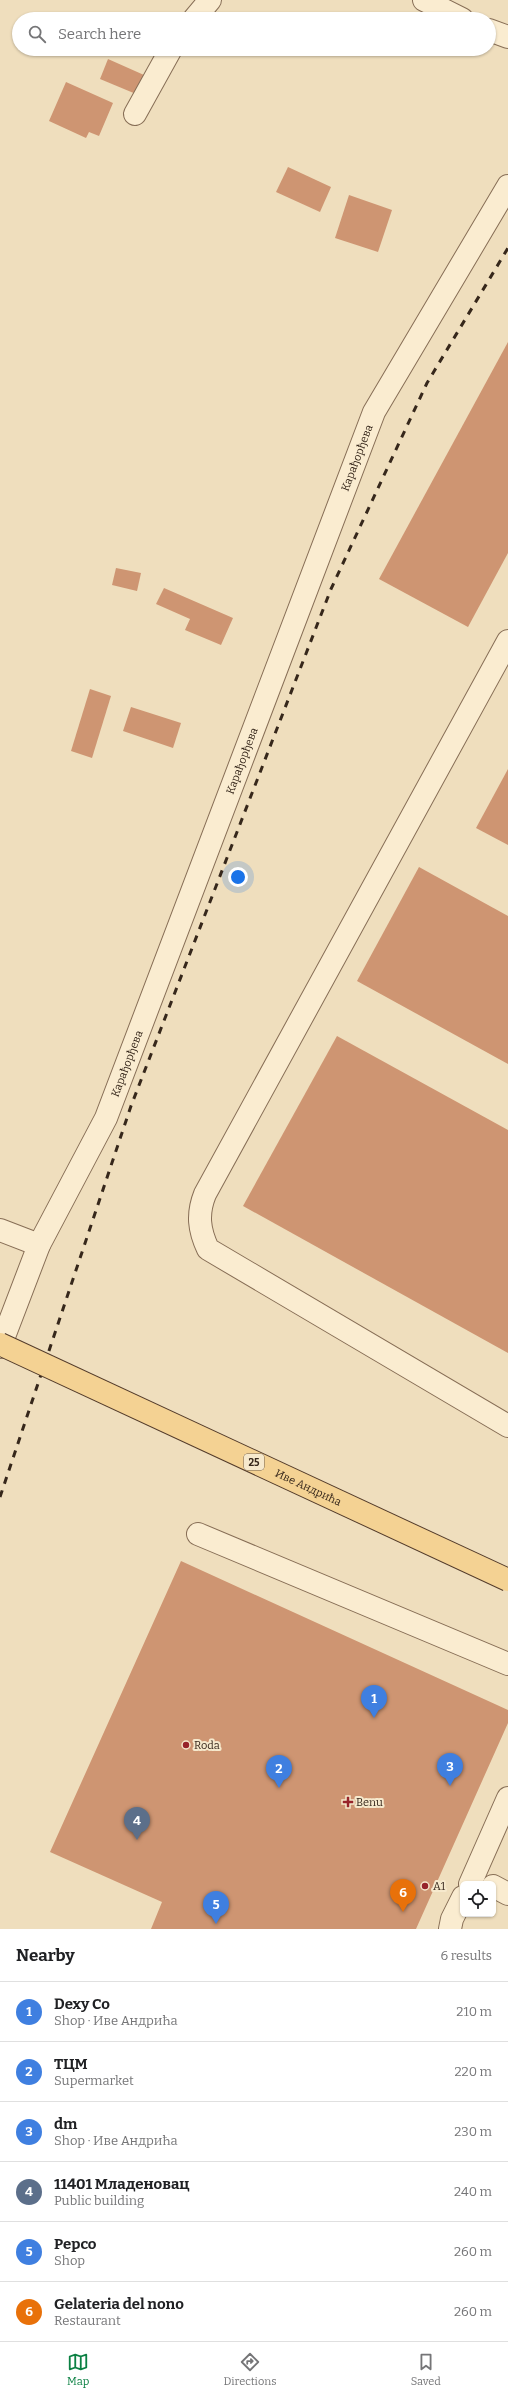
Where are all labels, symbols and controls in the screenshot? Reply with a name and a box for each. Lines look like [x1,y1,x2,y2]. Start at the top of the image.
search box [12,12,496,56]
icon: search [26,23,48,45]
text: Search here [58,25,141,43]
street label: Карађорђева [339,423,376,493]
street label: Карађорђева [224,726,261,796]
your location [228,867,248,887]
street label: Карађорђева [109,1029,146,1099]
road number: 25 [244,1454,264,1470]
street label: Иве Андрића [273,1467,343,1509]
pin: 1 [361,1685,387,1718]
place label: Roda [194,1739,220,1752]
marker: Roda [181,1740,191,1750]
pin: 3 [437,1753,463,1786]
pin: 2 [266,1755,292,1788]
place label: Benu [356,1796,383,1809]
marker: Benu [343,1797,353,1807]
pin: 4 [124,1807,150,1840]
pin: 6 [390,1879,416,1912]
place label: A1 [433,1880,446,1893]
marker: A1 [420,1881,430,1891]
map controls [460,1881,496,1917]
button: locate [460,1881,496,1917]
pin: 5 [203,1891,229,1924]
text: Nearby [16,1945,75,1966]
text: 6 results [440,1948,492,1963]
text: Dexy Co [54,1995,110,2013]
text: 1 [26,2004,32,2019]
text: 210 m [456,2004,492,2019]
text: Shop · Иве Андрића [54,2013,178,2028]
text: ТЦМ [54,2055,88,2073]
text: 2 [25,2064,33,2079]
text: 220 m [455,2064,492,2079]
text: Supermarket [54,2073,134,2088]
text: dm [54,2115,77,2133]
text: 3 [25,2124,33,2139]
text: 230 m [454,2124,492,2139]
text: Shop · Иве Андрића [54,2133,178,2148]
text: 11401 Младеновац [54,2175,190,2193]
text: 4 [25,2184,33,2199]
text: 240 m [454,2184,492,2199]
text: Public building [54,2193,144,2208]
text: Pepco [54,2235,97,2253]
text: 5 [25,2244,33,2259]
text: 260 m [454,2244,492,2259]
text: Shop [54,2253,85,2268]
text: Gelateria del nono [54,2295,184,2313]
text: 6 [25,2304,33,2319]
text: 260 m [454,2304,492,2319]
text: Restaurant [54,2313,121,2328]
tab: Map [67,2351,89,2388]
tab: Directions [224,2351,276,2388]
tab: Saved [411,2351,441,2388]

